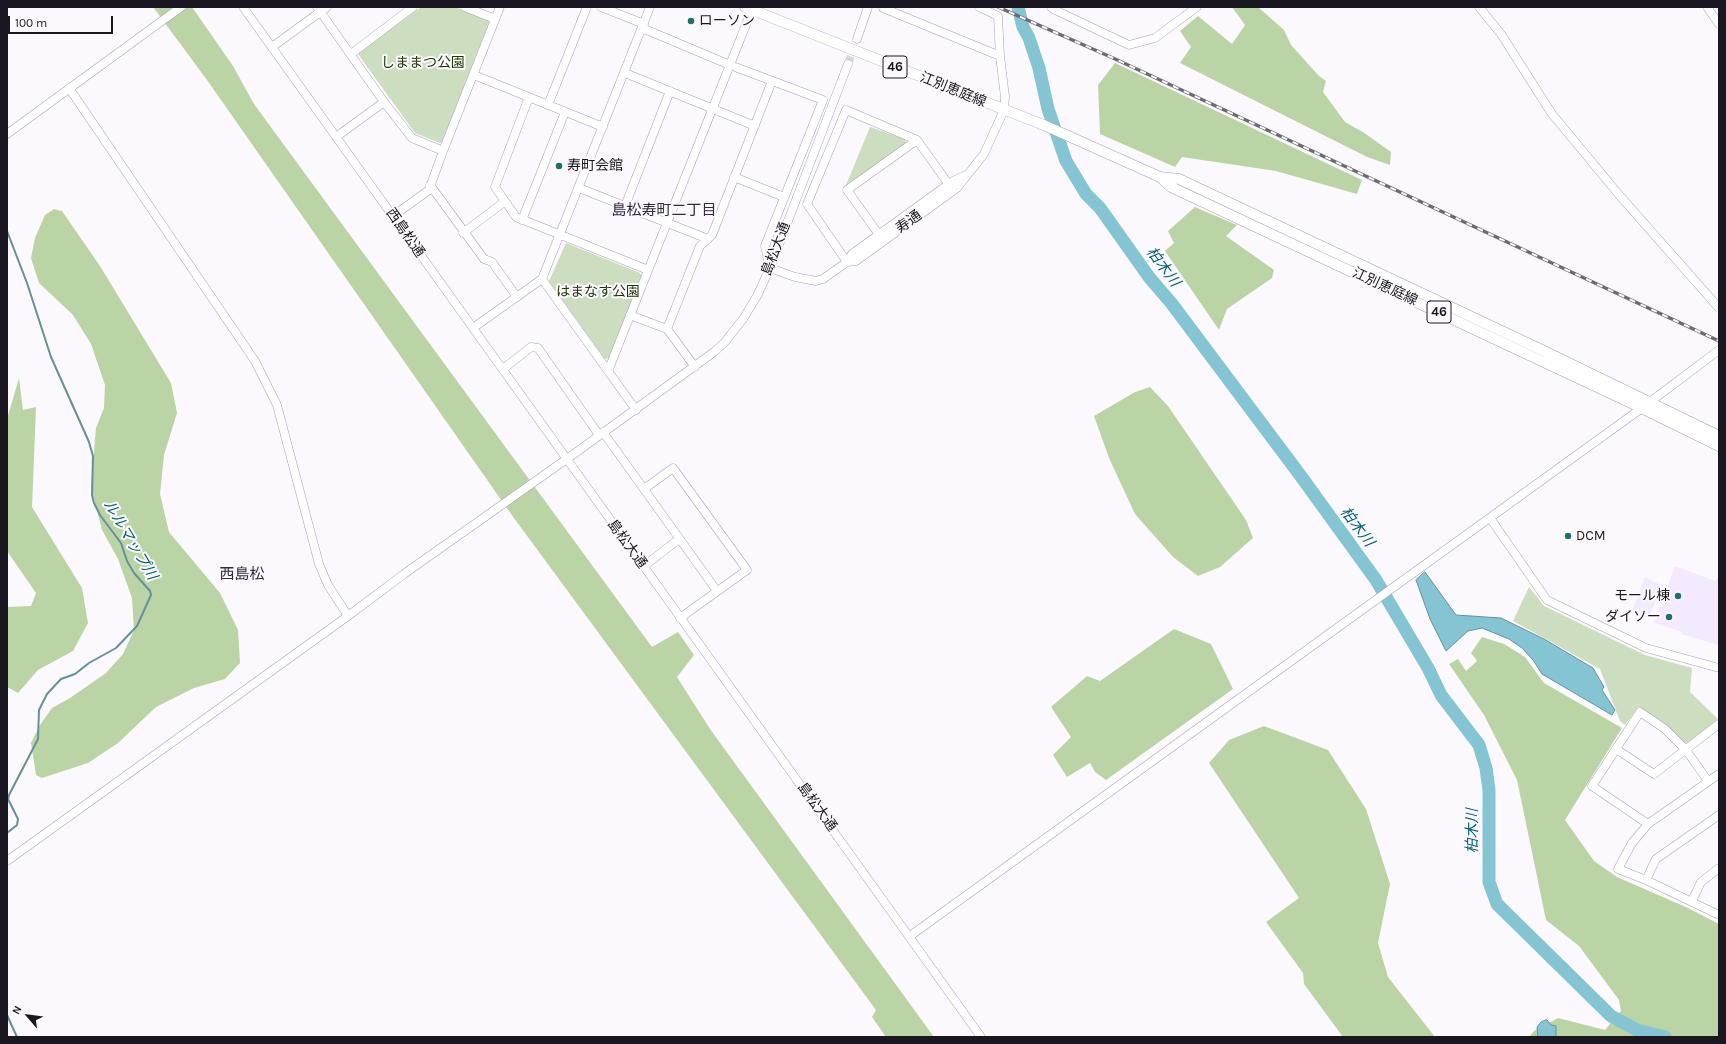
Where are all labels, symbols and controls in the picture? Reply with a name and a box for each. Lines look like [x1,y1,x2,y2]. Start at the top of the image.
scale bar [10,8,115,34]
place label: ローソン [699,13,755,29]
text: 100 m [15,16,47,30]
marker: ローソン [686,16,696,26]
park label: しままつ公園 [381,55,465,71]
road number: 46 [883,56,907,78]
street label: 江別恵庭線 [917,69,989,111]
place label: 寿町会館 [567,158,623,174]
marker: 寿町会館 [554,161,564,171]
district label: 島松寿町二丁目 [612,202,716,220]
street label: 西島松通 [382,205,428,261]
street label: 寿通 [893,207,925,237]
street label: 島松大通 [758,220,794,278]
water label: 柏木川 [1142,244,1184,290]
street label: 江別恵庭線 [1350,265,1420,309]
park label: はまなす公園 [556,284,640,300]
road number: 46 [1427,301,1451,323]
water label: ルルマップ川 [99,497,161,583]
water label: 柏木川 [1336,504,1378,550]
street label: 島松大通 [604,516,650,572]
place label: DCM [1576,528,1606,544]
marker: DCM [1563,531,1573,541]
district label: 西島松 [220,566,264,584]
place label: モール棟 [1614,588,1670,604]
marker: モール棟 [1673,591,1683,601]
place label: ダイソー [1605,609,1661,625]
marker: ダイソー [1664,612,1674,622]
street label: 島松大通 [794,779,840,835]
water label: 柏木川 [1464,809,1482,853]
north arrow [8,996,48,1036]
text: N [9,1004,25,1017]

